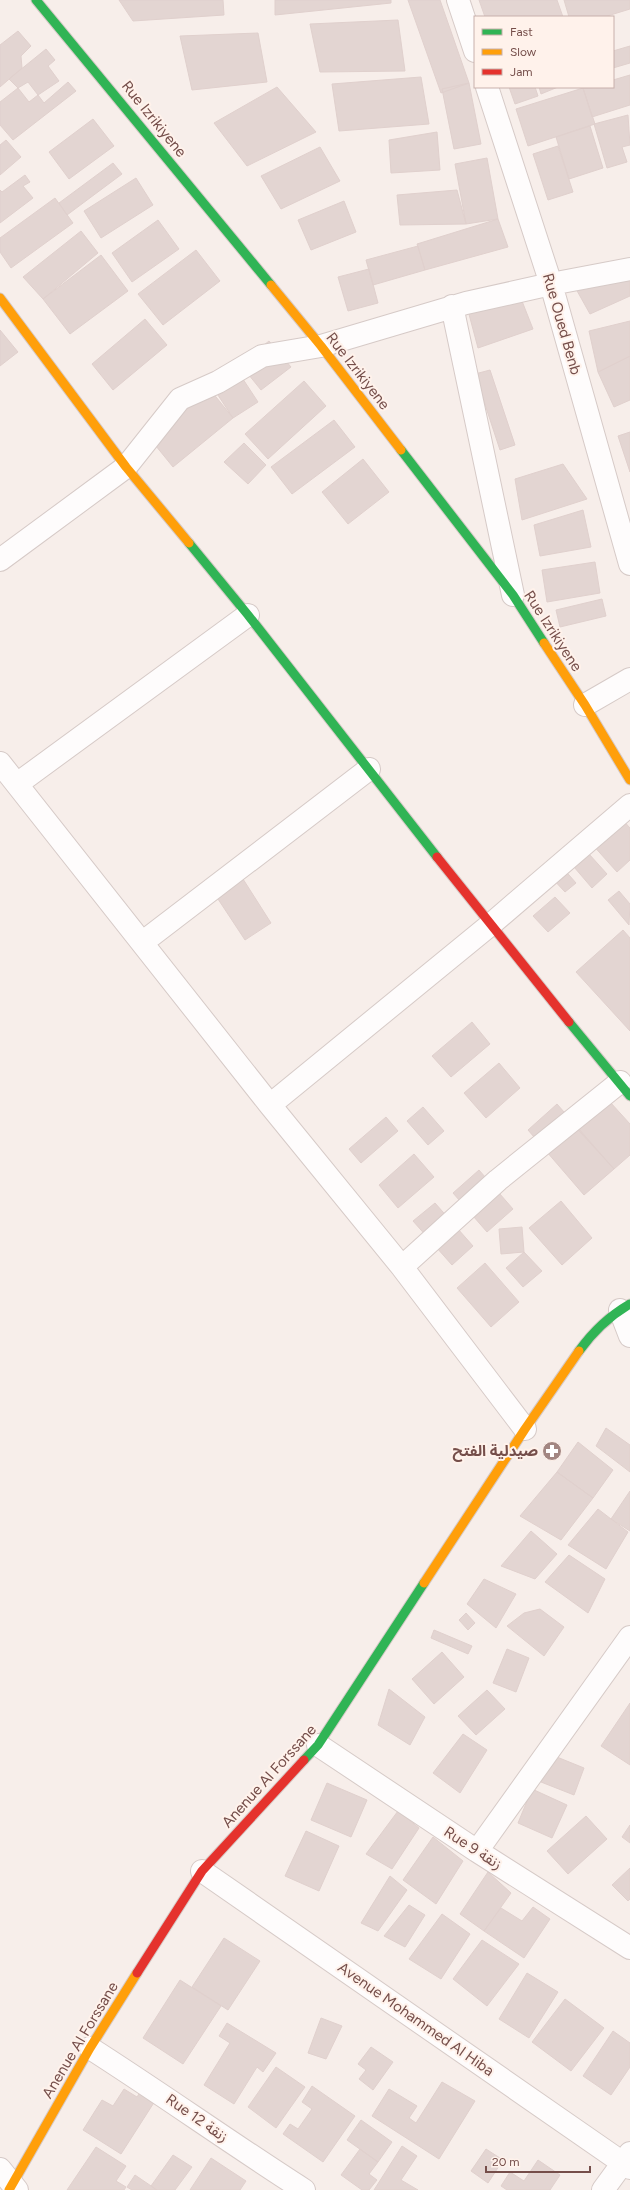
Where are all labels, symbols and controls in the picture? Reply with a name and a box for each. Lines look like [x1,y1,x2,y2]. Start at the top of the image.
legend [474,16,614,88]
text: Fast [510,25,533,39]
text: Slow [510,45,537,59]
text: Jam [510,65,533,79]
street label: Rue Izrikiyene [118,77,190,161]
street label: Rue Oued Benb [539,271,585,377]
street label: Rue Izrikiyene [322,329,394,413]
street label: Rue Izrikiyene [520,587,586,675]
pharmacy icon: صيدلية الفتح [541,1440,563,1462]
place label: صيدلية الفتح [452,1442,538,1462]
street label: Anenue Al Forssane [218,1721,320,1831]
street label: Rue 9 زنقة [441,1823,505,1873]
street label: Avenue Mohammed Al Hiba [334,1958,498,2080]
street label: Anenue Al Forssane [38,1979,122,2101]
street label: Rue 12 زنقة [162,2090,232,2146]
scale bar [486,2148,590,2174]
text: 20 m [492,2155,520,2169]

